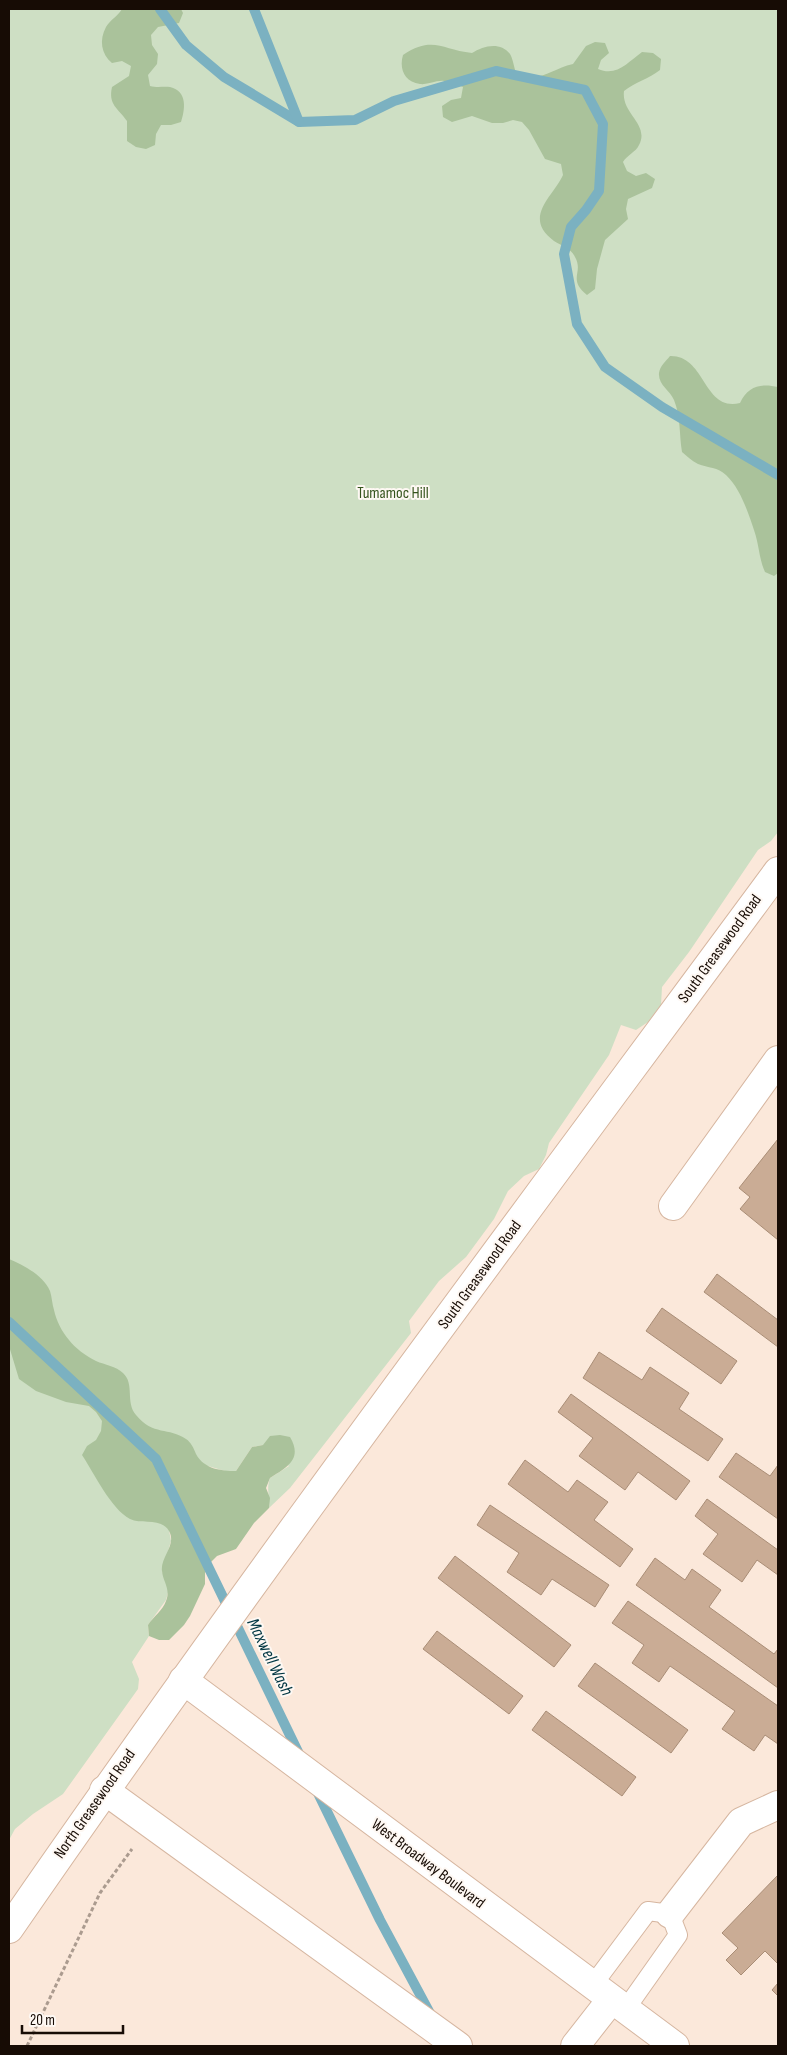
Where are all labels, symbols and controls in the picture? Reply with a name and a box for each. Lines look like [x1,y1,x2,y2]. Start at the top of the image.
park label: Tumamoc Hill [357,484,429,503]
street label: South Greasewood Road [674,891,766,1007]
street label: South Greasewood Road [434,1217,526,1333]
water label: Maxwell Wash [242,1615,298,1699]
street label: North Greasewood Road [50,1746,140,1862]
street label: West Broadway Boulevard [368,1815,488,1913]
scale bar [22,2002,124,2034]
text: 20 m [30,2011,55,2030]

